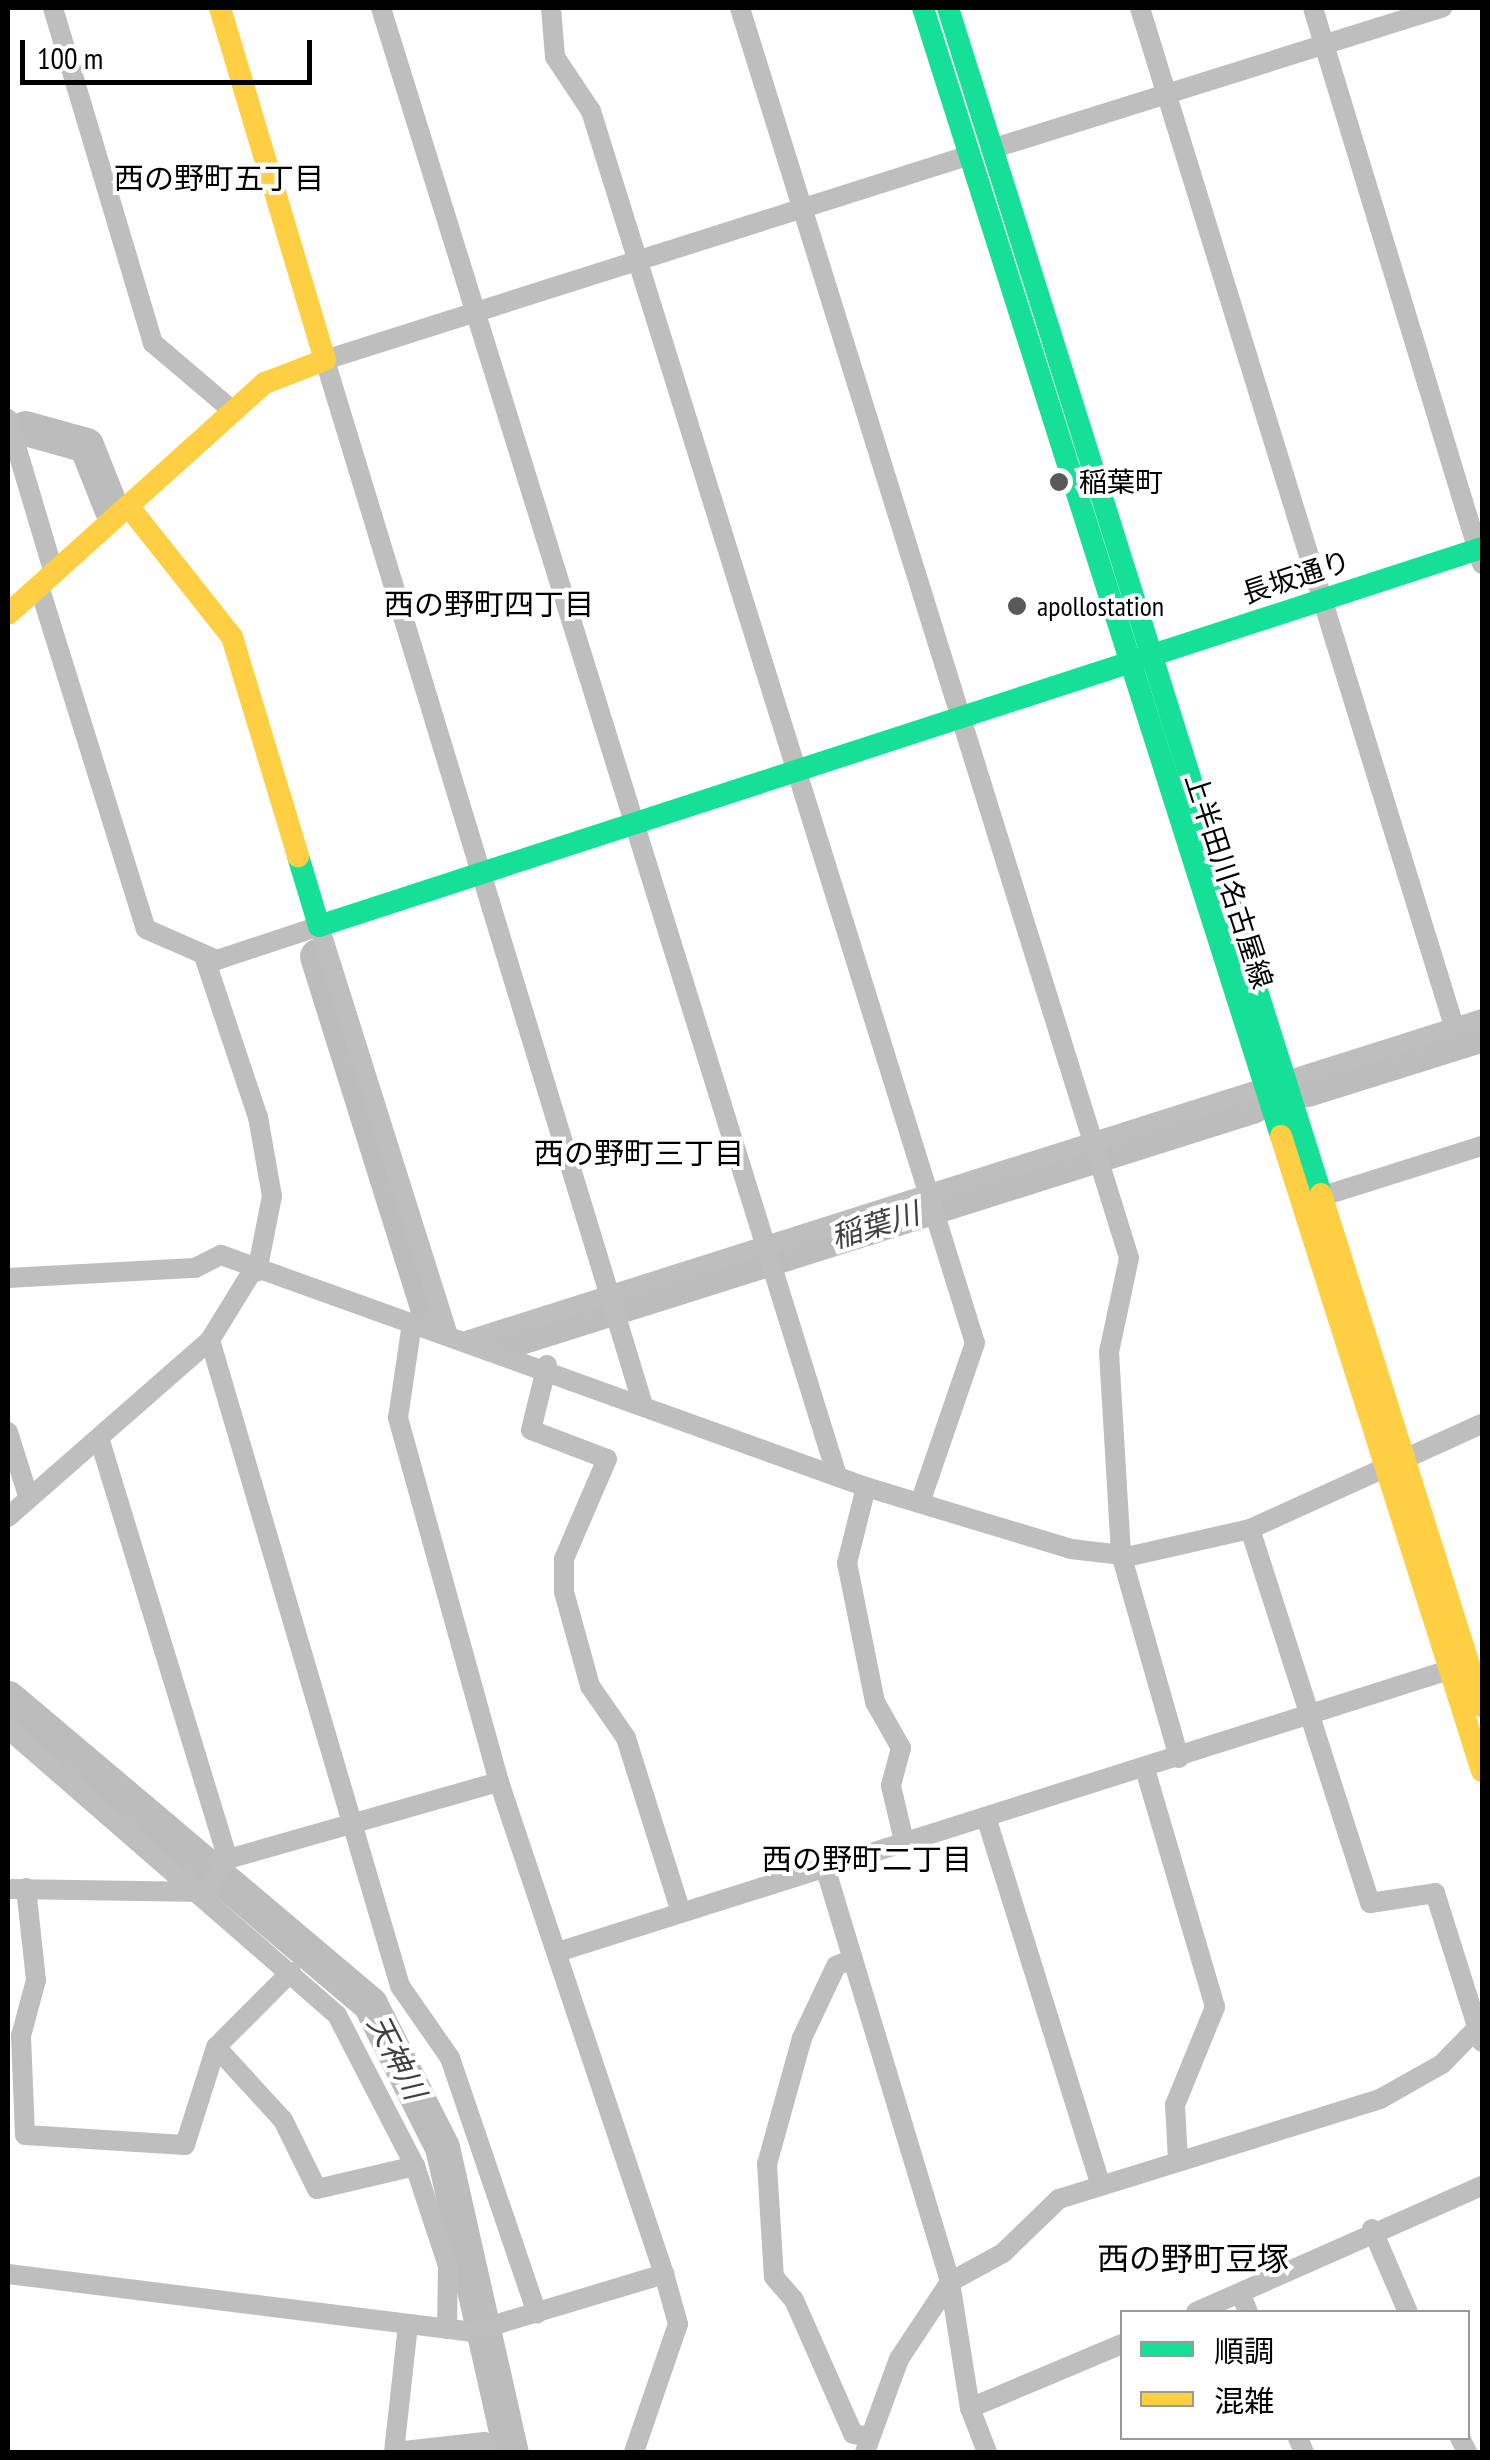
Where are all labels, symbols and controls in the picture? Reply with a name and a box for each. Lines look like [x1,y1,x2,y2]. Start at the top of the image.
scale bar [25,20,318,82]
text: 100 m [37,38,103,77]
district label: 西の野町五丁目 [114,160,324,196]
place label: 稲葉町 [1079,465,1163,499]
marker: 稲葉町 [1048,471,1070,493]
street label: 長坂通り [1238,544,1354,610]
district label: 西の野町四丁目 [384,586,594,622]
place label: apollostation [1037,589,1164,623]
marker: apollostation [1006,595,1028,617]
street label: 上半田川名古屋線 [1178,769,1280,993]
district label: 西の野町三丁目 [534,1135,744,1171]
water label: 稲葉川 [827,1195,923,1255]
district label: 西の野町二丁目 [762,1841,972,1877]
water label: 天神川 [361,2009,433,2105]
district label: 西の野町豆塚 [1097,2239,1289,2277]
legend [1120,2310,1470,2440]
text: 順調 [1214,2331,1274,2370]
text: 混雑 [1214,2381,1274,2420]

